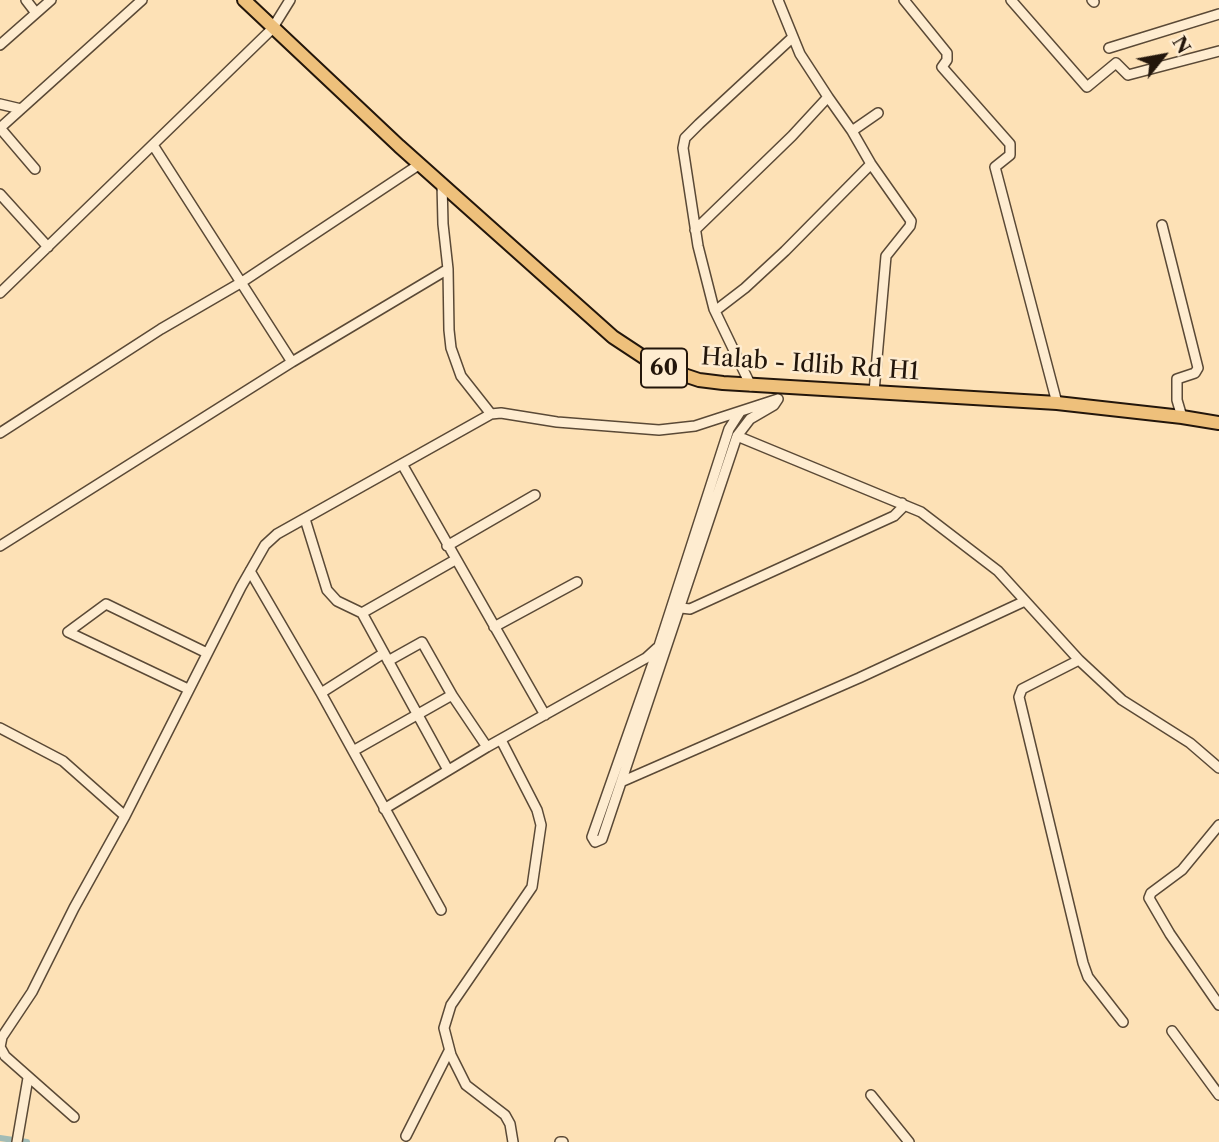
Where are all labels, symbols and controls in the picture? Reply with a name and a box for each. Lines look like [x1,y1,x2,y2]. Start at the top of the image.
north arrow [1128,21,1198,91]
text: N [1167,32,1196,58]
street label: Halab - Idlib Rd H1 [700,343,920,387]
road number: 60 [641,348,687,388]

